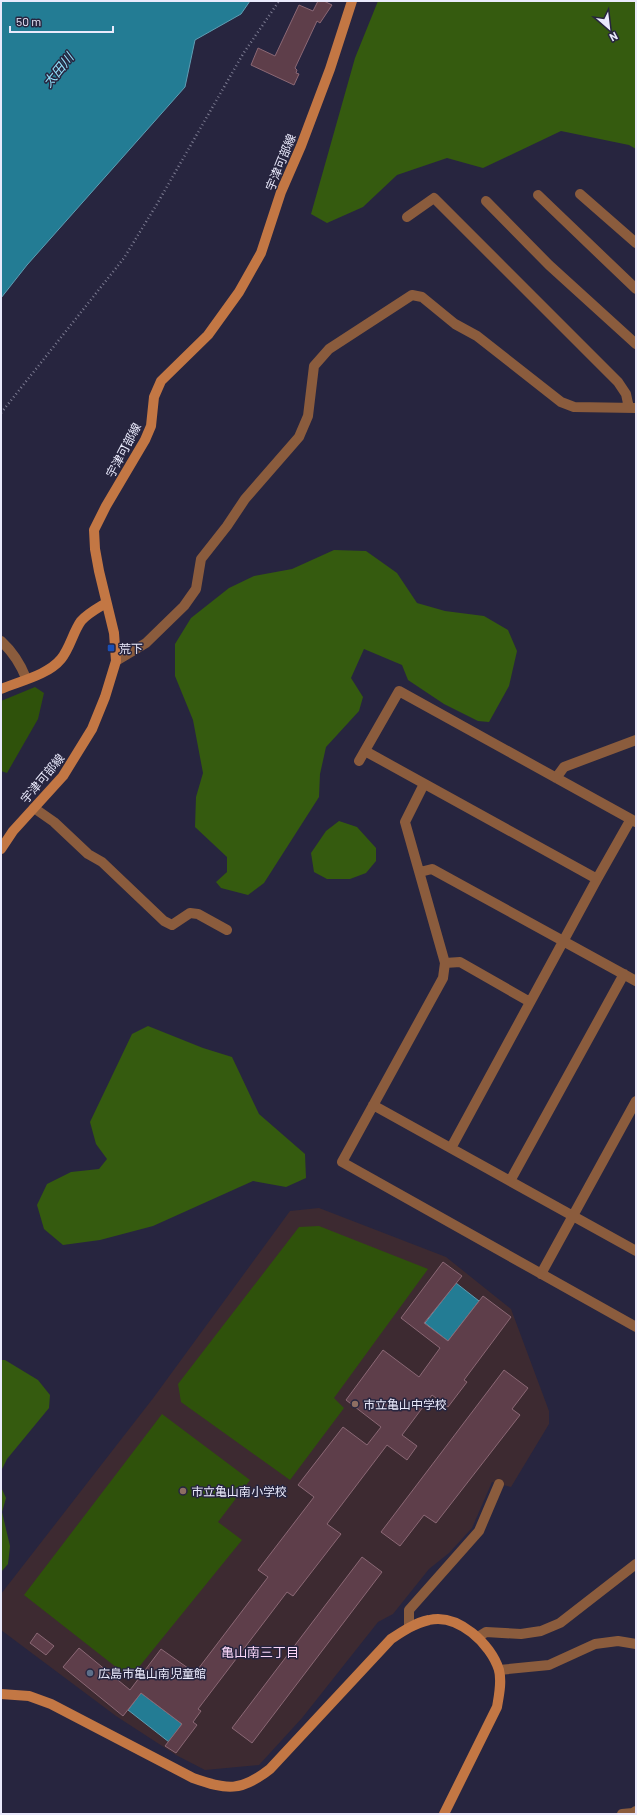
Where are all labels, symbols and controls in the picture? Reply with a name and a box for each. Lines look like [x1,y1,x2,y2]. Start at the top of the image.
scale bar [10,8,113,34]
north arrow [589,8,629,48]
text: 50 m [16,14,41,28]
text: N [608,30,620,45]
water label: 太田川 [40,48,78,90]
street label: 宇津可部線 [262,132,298,192]
street label: 宇津可部線 [103,420,143,480]
place label: 荒下 [119,641,143,655]
marker: 荒下 [106,643,116,653]
street label: 宇津可部線 [17,751,67,805]
place label: 市立亀山中学校 [363,1397,447,1411]
marker: 市立亀山中学校 [350,1399,360,1409]
place label: 市立亀山南小学校 [191,1484,287,1498]
marker: 市立亀山南小学校 [178,1486,188,1496]
district label: 亀山南三丁目 [221,1644,299,1660]
place label: 広島市亀山南児童館 [98,1666,206,1680]
marker: 広島市亀山南児童館 [85,1668,95,1678]

